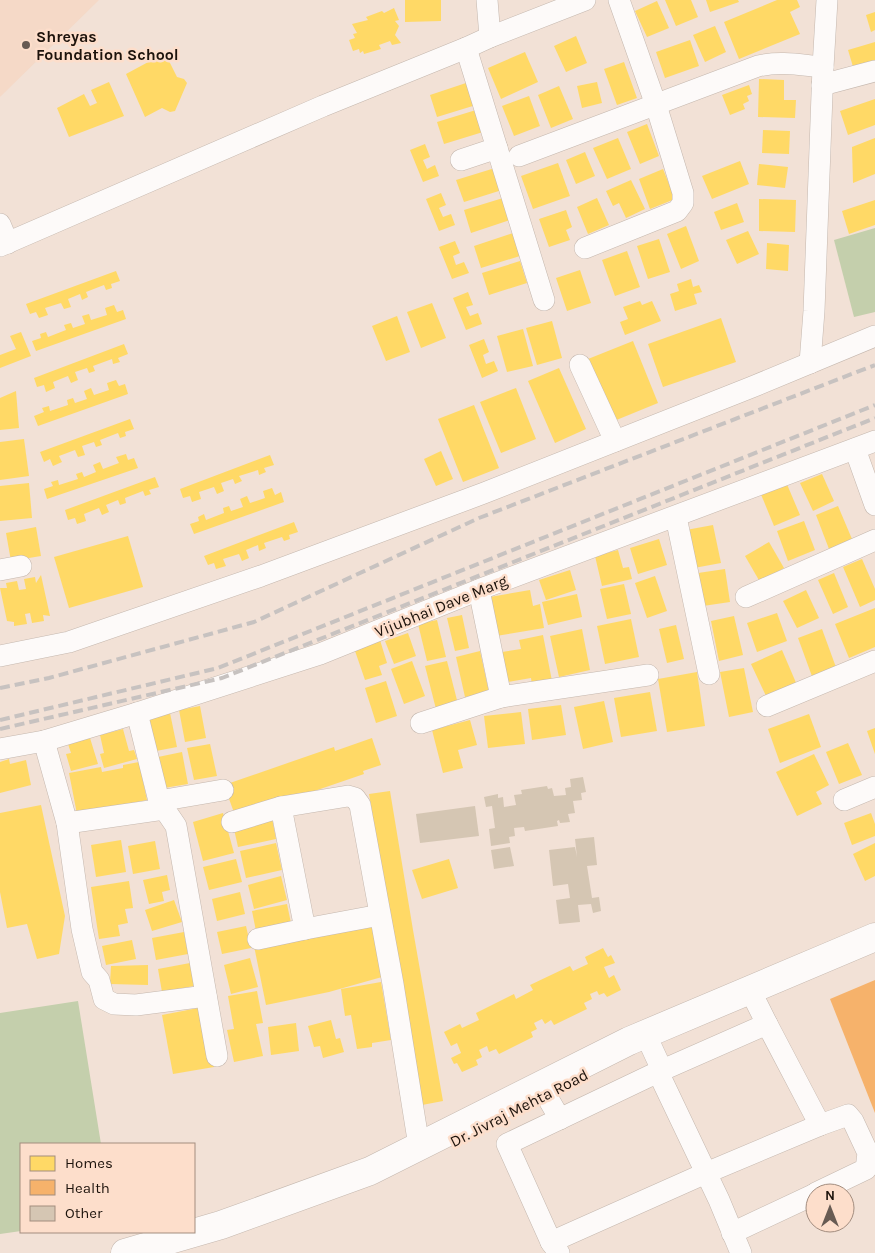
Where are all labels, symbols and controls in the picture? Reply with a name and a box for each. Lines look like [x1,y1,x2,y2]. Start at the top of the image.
place label: Shreyas Foundation School [36,27,179,64]
marker: Shreyas Foundation School [20,39,32,51]
street label: Vijubhai Dave Marg [372,571,510,641]
street label: Dr. Jivraj Mehta Road [447,1065,591,1151]
legend [20,1143,195,1233]
text: Homes [65,1154,113,1172]
text: Health [65,1179,110,1197]
north arrow [805,1183,855,1233]
text: N [825,1187,835,1204]
text: Other [65,1204,103,1222]

